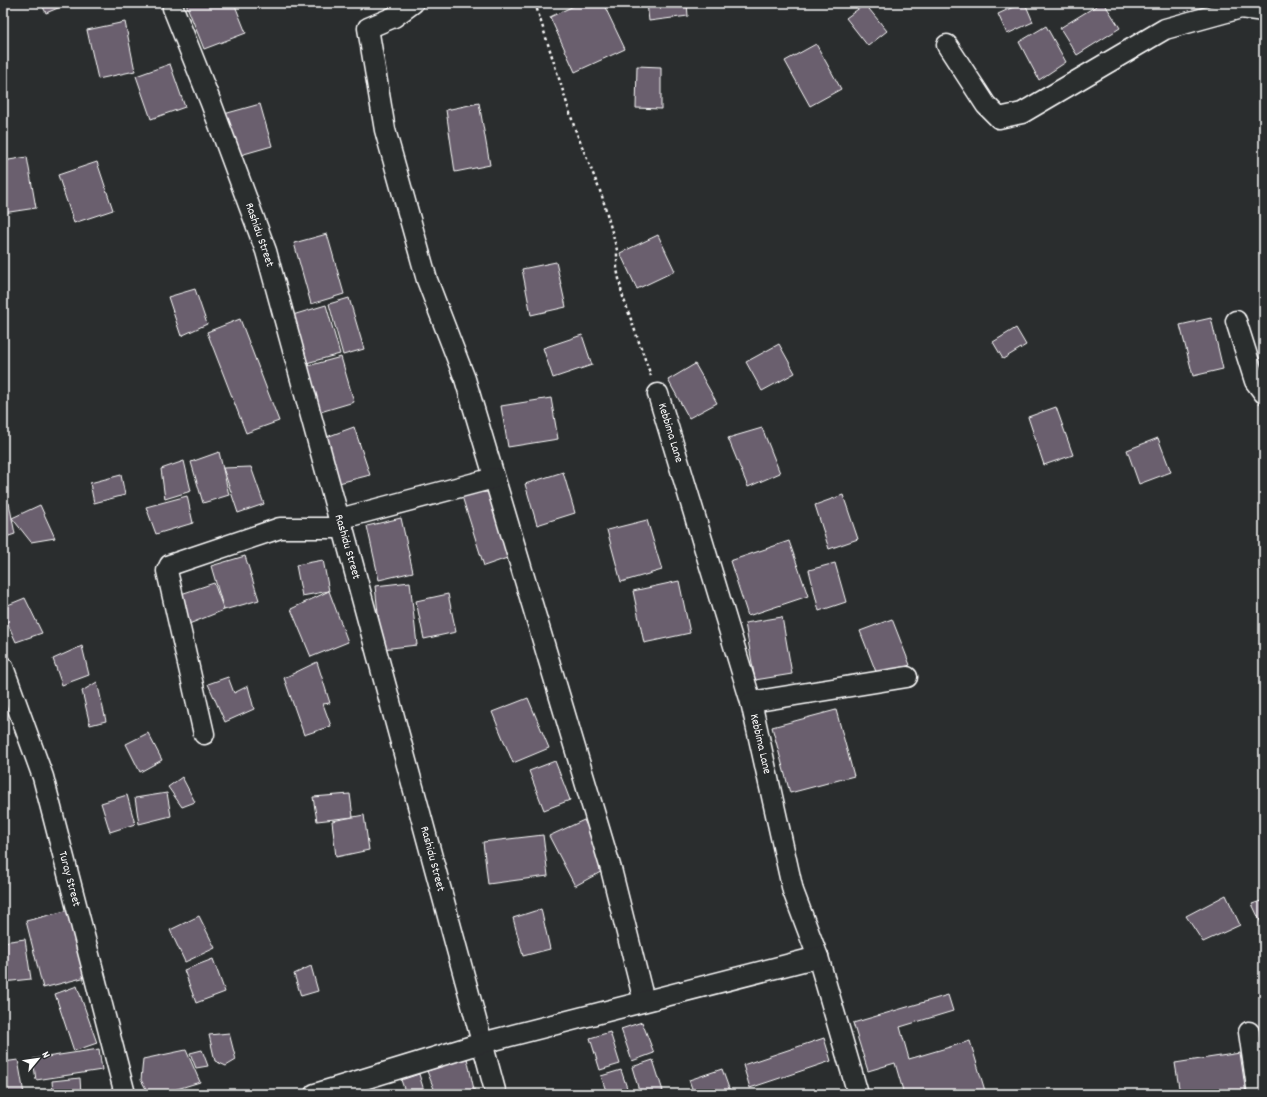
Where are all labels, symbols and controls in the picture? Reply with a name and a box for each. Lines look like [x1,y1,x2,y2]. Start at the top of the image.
street label: Rashidu Street [240,201,278,270]
street label: Kebbima Lane [653,401,687,465]
street label: Rashidu Street [330,512,365,582]
street label: Kebbima Lane [745,712,775,776]
street label: Rashidu Street [415,824,449,894]
street label: Turay Street [53,849,85,909]
north arrow [18,1039,58,1079]
text: N [37,1049,54,1062]

